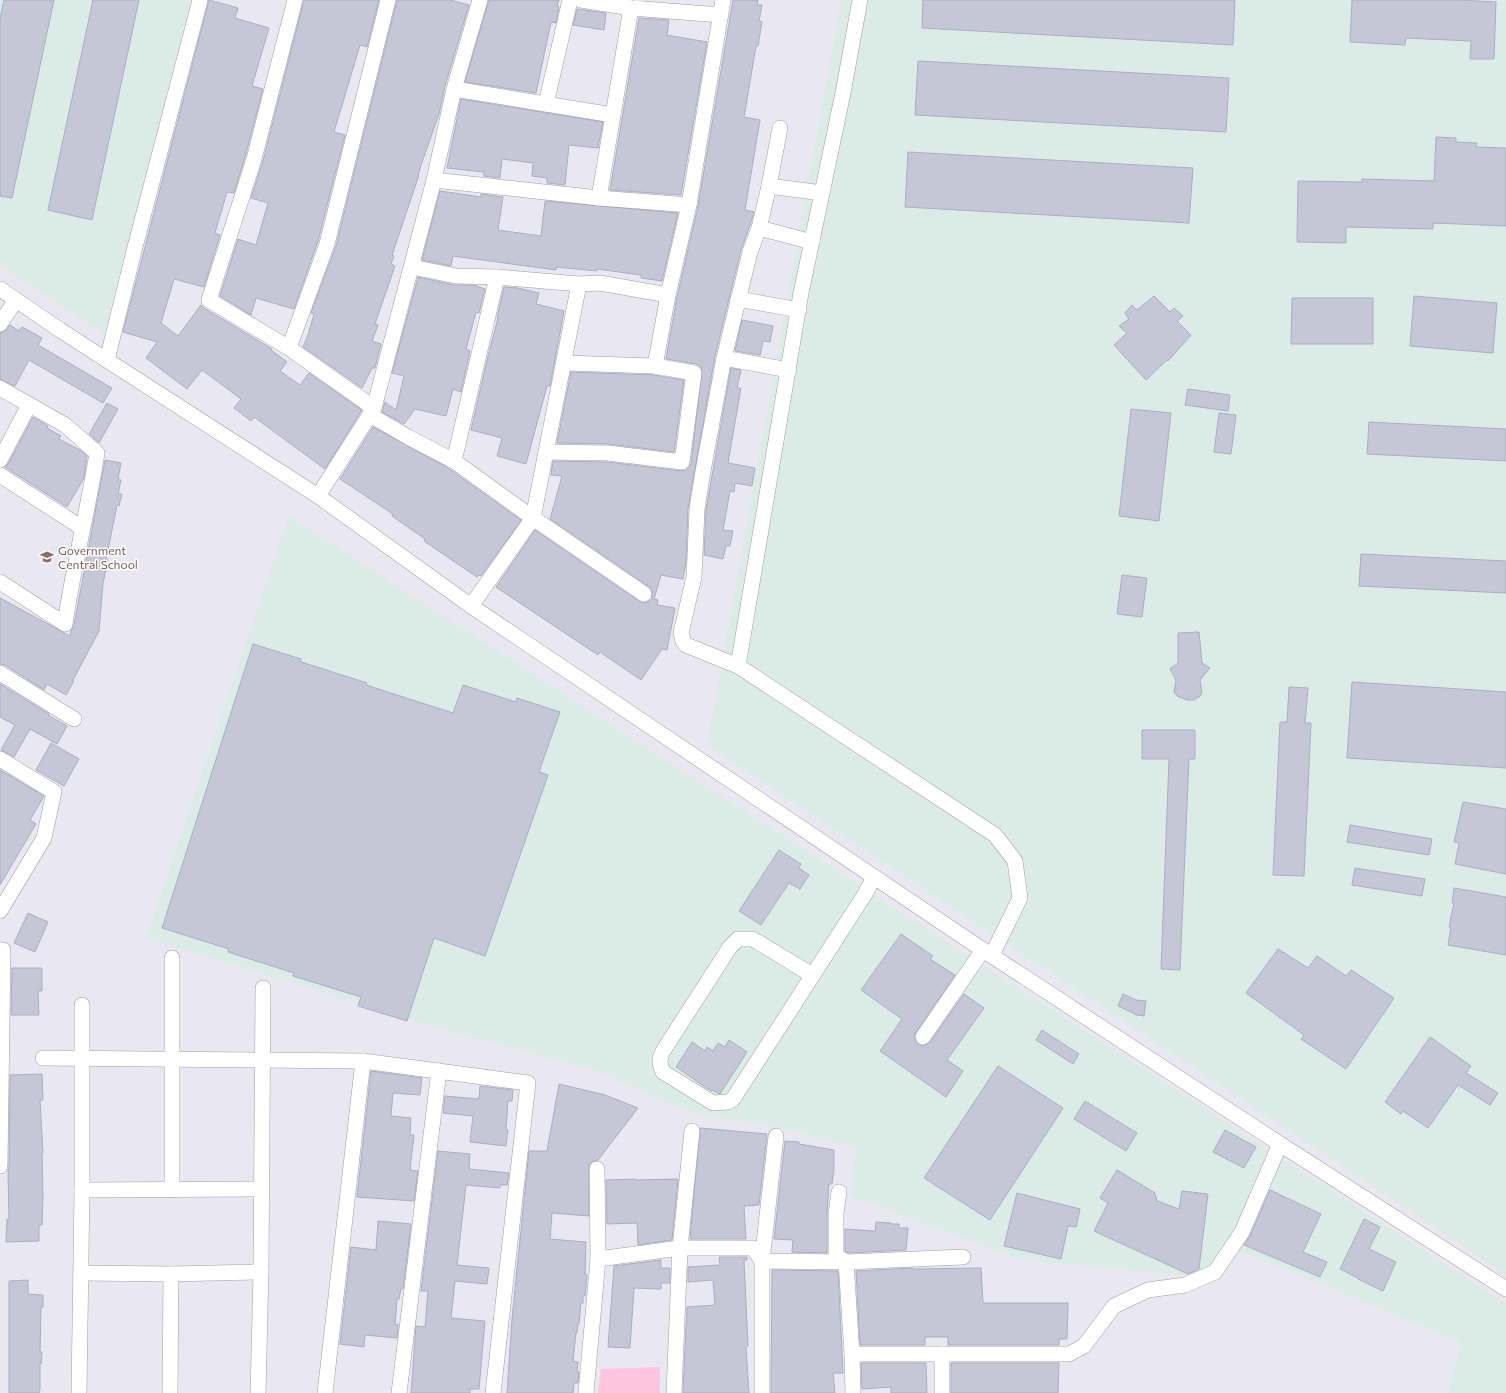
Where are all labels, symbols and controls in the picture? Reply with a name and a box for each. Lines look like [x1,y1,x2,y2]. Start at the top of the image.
place label: Government Central School [58,543,138,571]
school or university icon: Government Central School [39,549,55,565]

